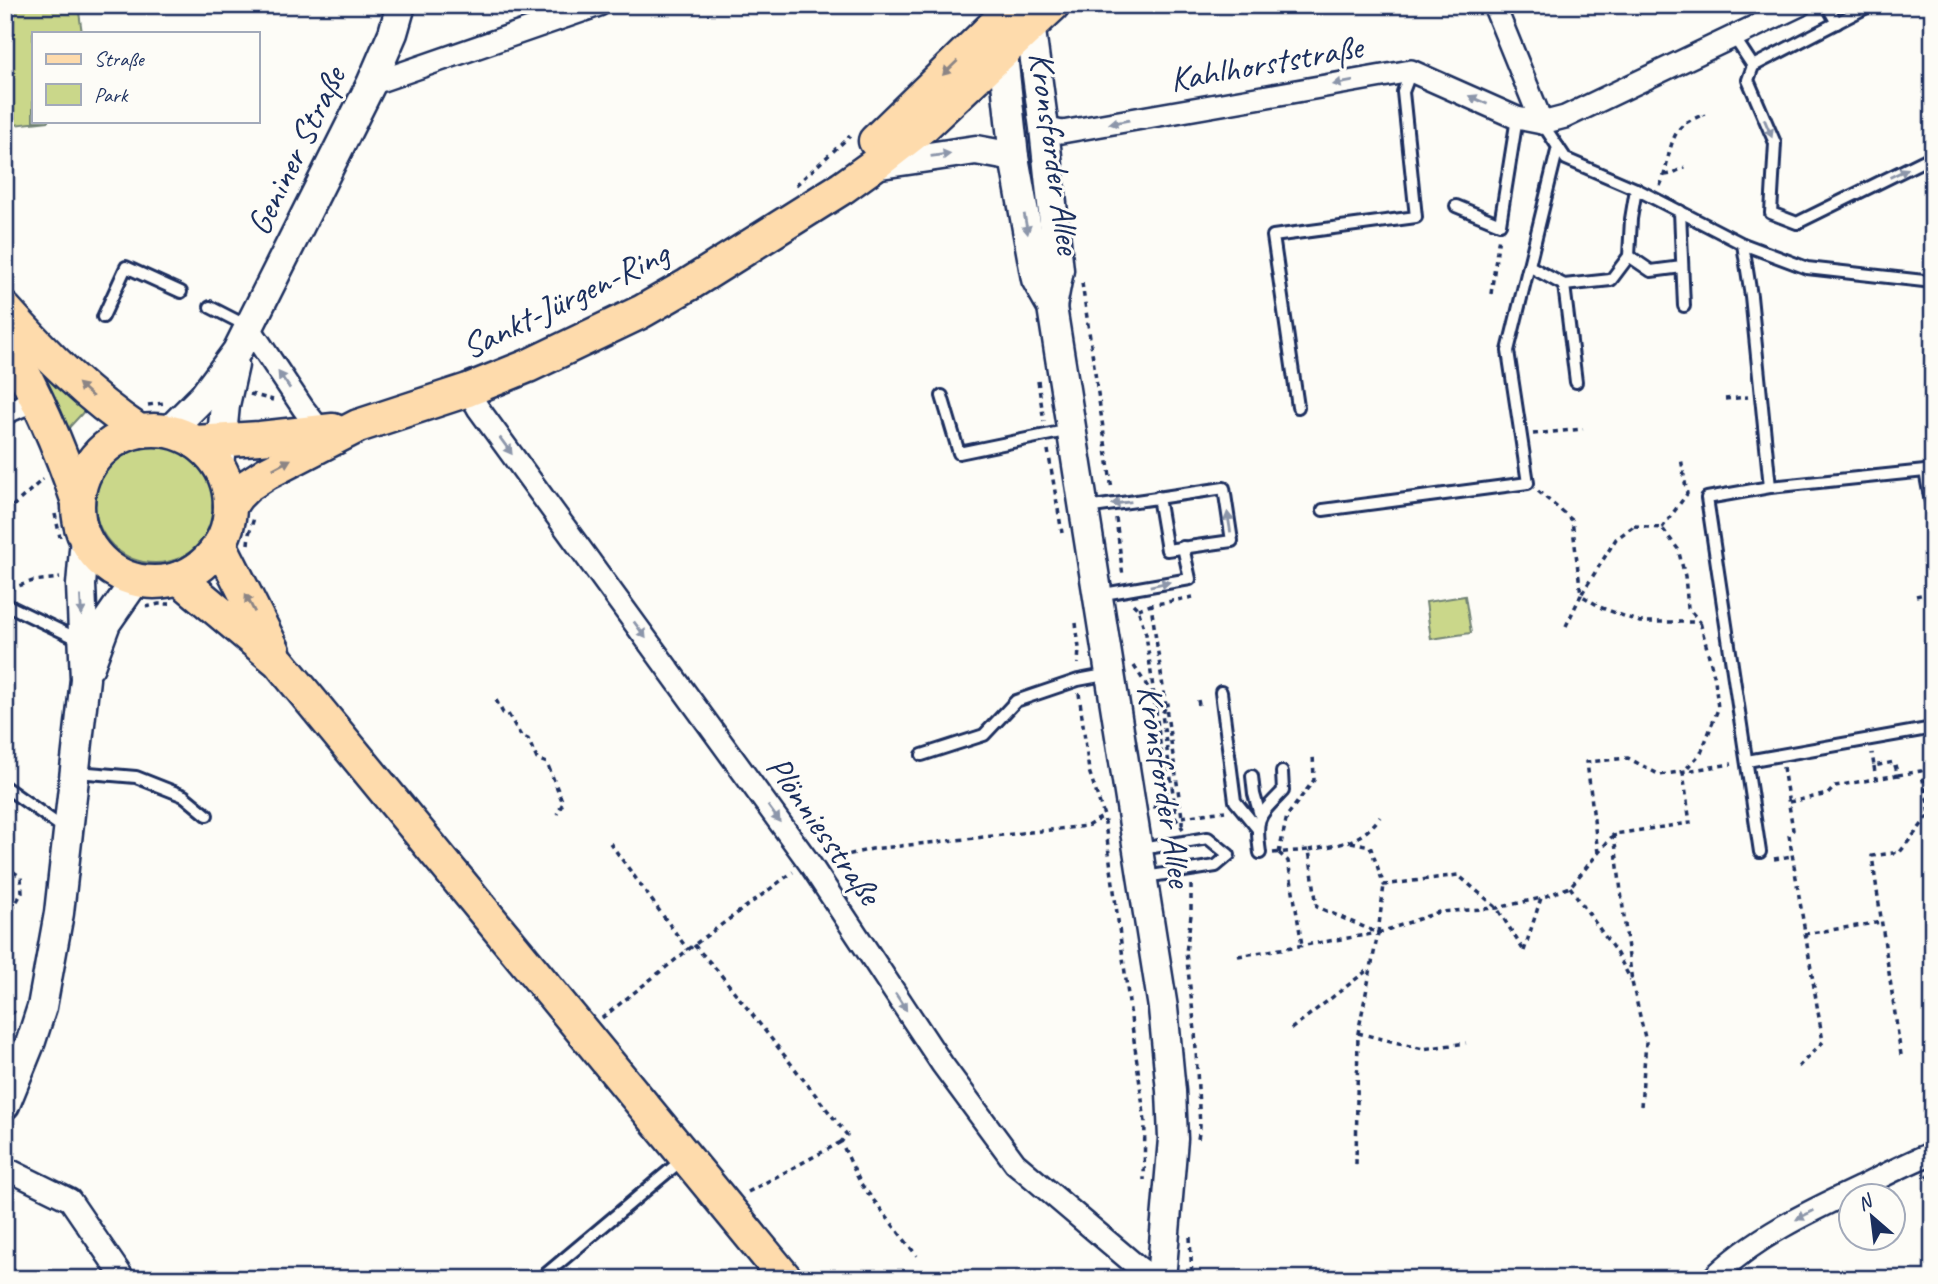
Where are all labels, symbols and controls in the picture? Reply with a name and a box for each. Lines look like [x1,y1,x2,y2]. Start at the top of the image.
street label: Kahlhorststraße [1166,23,1368,102]
legend [32,32,259,122]
text: Straße [94,46,146,72]
street label: Kronsforder Allee [1019,49,1092,260]
street label: Geniner Straße [236,57,357,242]
one-way arrow [942,60,959,77]
one-way arrow [1332,78,1354,89]
text: Park [94,82,129,108]
one-way arrow [1467,95,1488,106]
one-way arrow [1108,117,1130,128]
one-way arrow [1763,118,1774,139]
one-way arrow [930,149,952,160]
one-way arrow [1889,167,1909,178]
one-way arrow [1021,213,1032,235]
street label: Sankt-Jürgen-Ring [454,230,678,369]
one-way arrow [277,371,291,389]
one-way arrow [76,382,94,398]
one-way arrow [499,437,513,455]
one-way arrow [273,458,292,470]
one-way arrow [1109,498,1131,509]
one-way arrow [1223,511,1234,533]
one-way arrow [1149,579,1171,590]
one-way arrow [244,593,255,613]
one-way arrow [76,595,87,617]
one-way arrow [633,621,647,639]
street label: Kronsforder Allee [1127,682,1204,893]
street label: Plönniesstraße [756,747,893,915]
one-way arrow [767,805,781,823]
one-way arrow [895,993,908,1012]
north arrow [1836,1182,1906,1252]
text: N [1854,1188,1878,1216]
one-way arrow [1795,1209,1815,1221]

